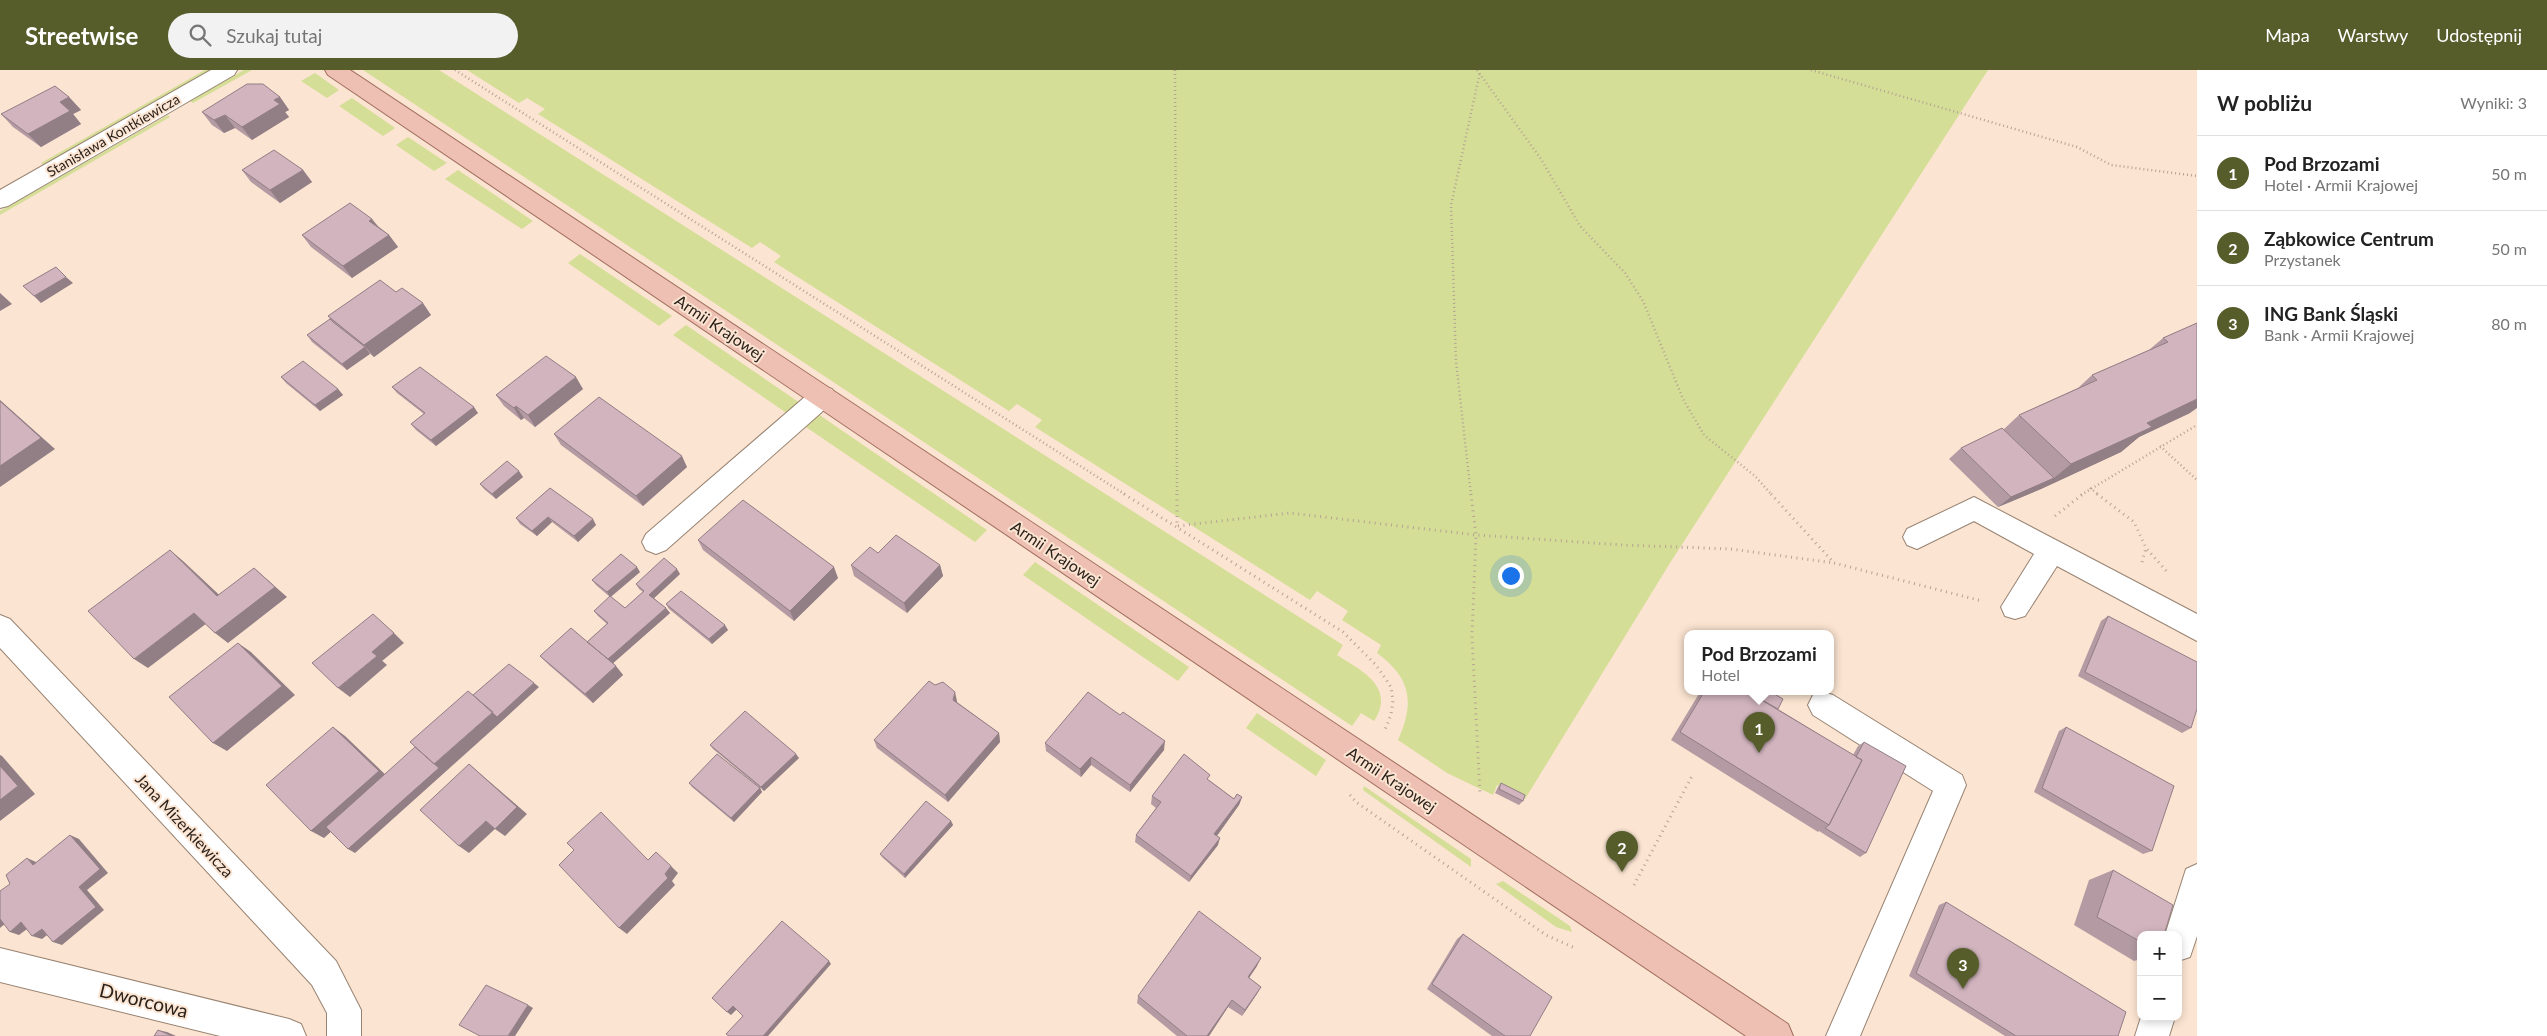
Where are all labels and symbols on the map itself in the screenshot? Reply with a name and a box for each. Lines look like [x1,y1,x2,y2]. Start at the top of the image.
street label: Stanisława Kontkiewicza [43,90,183,180]
street label: Armii Krajowej [672,290,768,364]
street label: Armii Krajowej [1008,516,1104,590]
your location [1498,563,1524,589]
pin: 1 [1743,712,1775,753]
street label: Armii Krajowej [1344,742,1440,816]
street label: Jana Mizerkiewicza [132,769,238,881]
pin: 2 [1606,831,1638,872]
pin: 3 [1947,948,1979,989]
street label: Dworcowa [97,978,191,1022]

